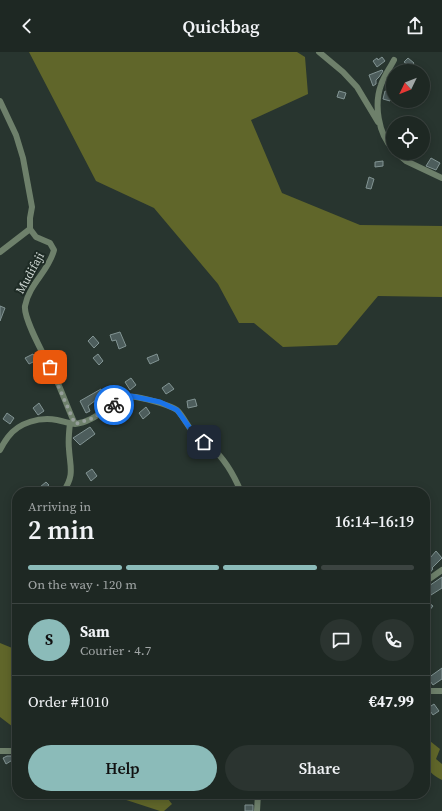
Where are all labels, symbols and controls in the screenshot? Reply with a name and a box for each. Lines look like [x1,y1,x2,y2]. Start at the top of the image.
text: Quickbag [182,14,260,39]
icon: back [16,15,38,37]
icon: share [404,15,426,37]
north arrow [386,64,430,108]
map controls [386,64,430,160]
button: locate [386,116,430,160]
street label: Mudifaji [12,249,48,297]
pin [33,350,67,384]
icon: bag [39,356,61,378]
courier [94,385,134,425]
icon: bike [103,394,125,416]
pin [187,425,221,459]
icon: home [193,431,215,453]
text: Arriving in [28,498,91,515]
text: 16:14–16:19 [335,511,414,532]
text: 2 min [28,512,95,548]
text: On the way · 120 m [28,576,137,593]
button: chat [320,619,362,661]
button: phone [372,619,414,661]
text: Sam [80,621,110,642]
text: S [45,629,53,650]
text: Courier · 4.7 [80,642,151,659]
text: Order #1010 [28,691,109,712]
text: €47.99 [369,691,414,712]
button: Help [28,745,217,791]
button: Share [225,745,414,791]

